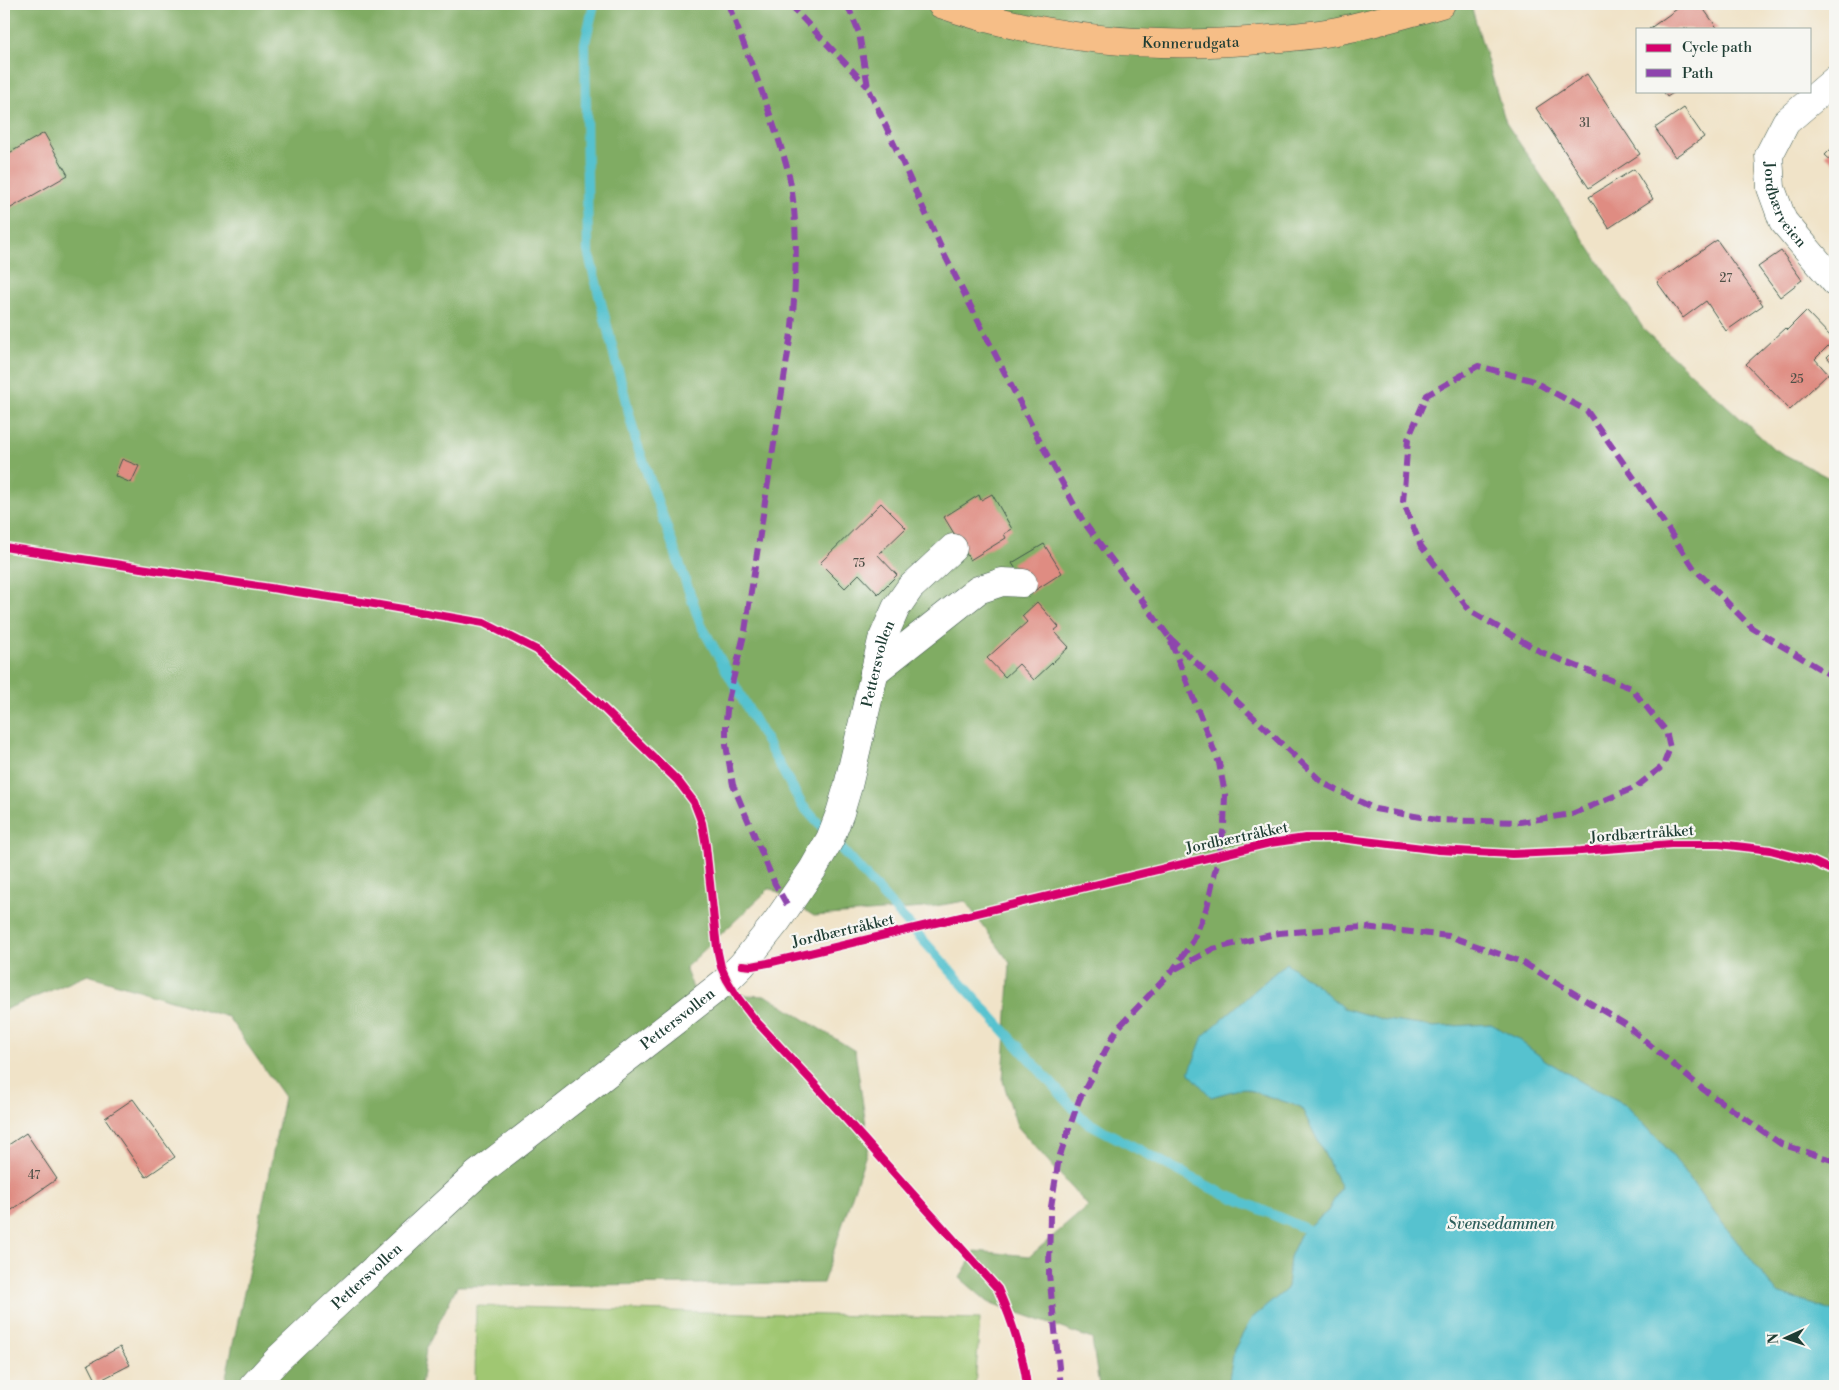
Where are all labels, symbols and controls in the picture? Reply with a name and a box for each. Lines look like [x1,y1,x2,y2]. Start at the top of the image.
legend [1636,28,1812,92]
street label: Konnerudgata [1142,32,1240,53]
text: Cycle path [1682,38,1752,57]
text: Path [1682,64,1714,83]
house number: 31 [1579,116,1592,131]
street label: Jordbærveien [1760,160,1811,251]
house number: 27 [1720,271,1732,286]
house number: 25 [1790,372,1804,387]
house number: 75 [853,556,866,571]
street label: Pettersvollen [857,617,899,709]
street label: Jordbærtråkket [1183,818,1291,858]
street label: Jordbærtråkket [1588,821,1695,847]
street label: Jordbærtråkket [789,910,897,952]
street label: Pettersvollen [636,984,719,1054]
house number: 47 [28,1168,40,1183]
water label: Svensedammen [1447,1214,1556,1234]
street label: Pettersvollen [327,1239,406,1314]
north arrow [1762,1312,1812,1362]
text: N [1765,1333,1783,1345]

